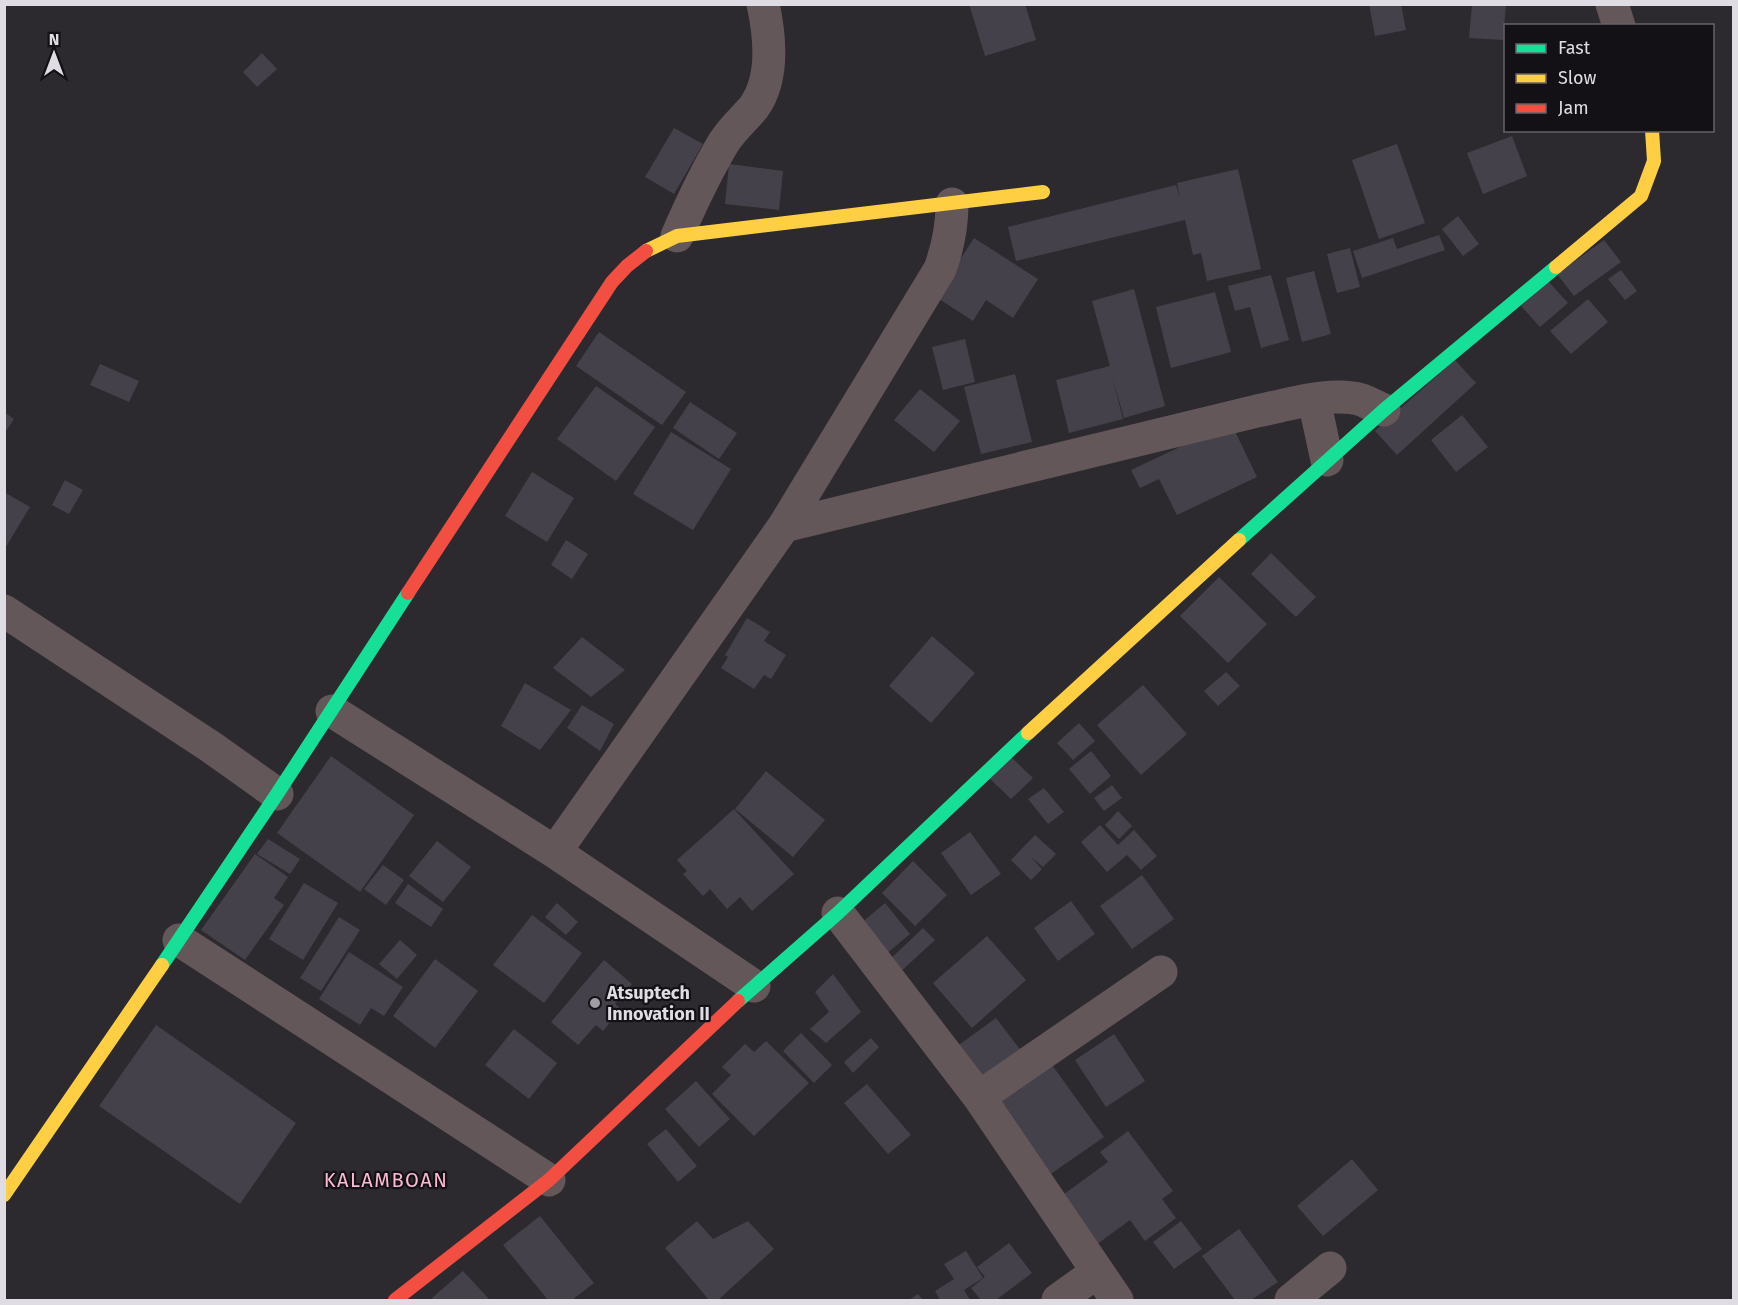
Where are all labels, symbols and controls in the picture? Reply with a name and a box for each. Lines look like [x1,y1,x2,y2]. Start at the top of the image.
north arrow [24,24,84,84]
legend [1504,24,1714,132]
text: N [49,30,59,49]
text: Fast [1558,37,1591,59]
text: Slow [1558,67,1597,89]
text: Jam [1558,97,1589,119]
place label: Atsuptech Innovation II [606,982,710,1025]
marker: Atsuptech Innovation II [588,996,602,1010]
district label: KALAMBOAN [324,1168,448,1192]

